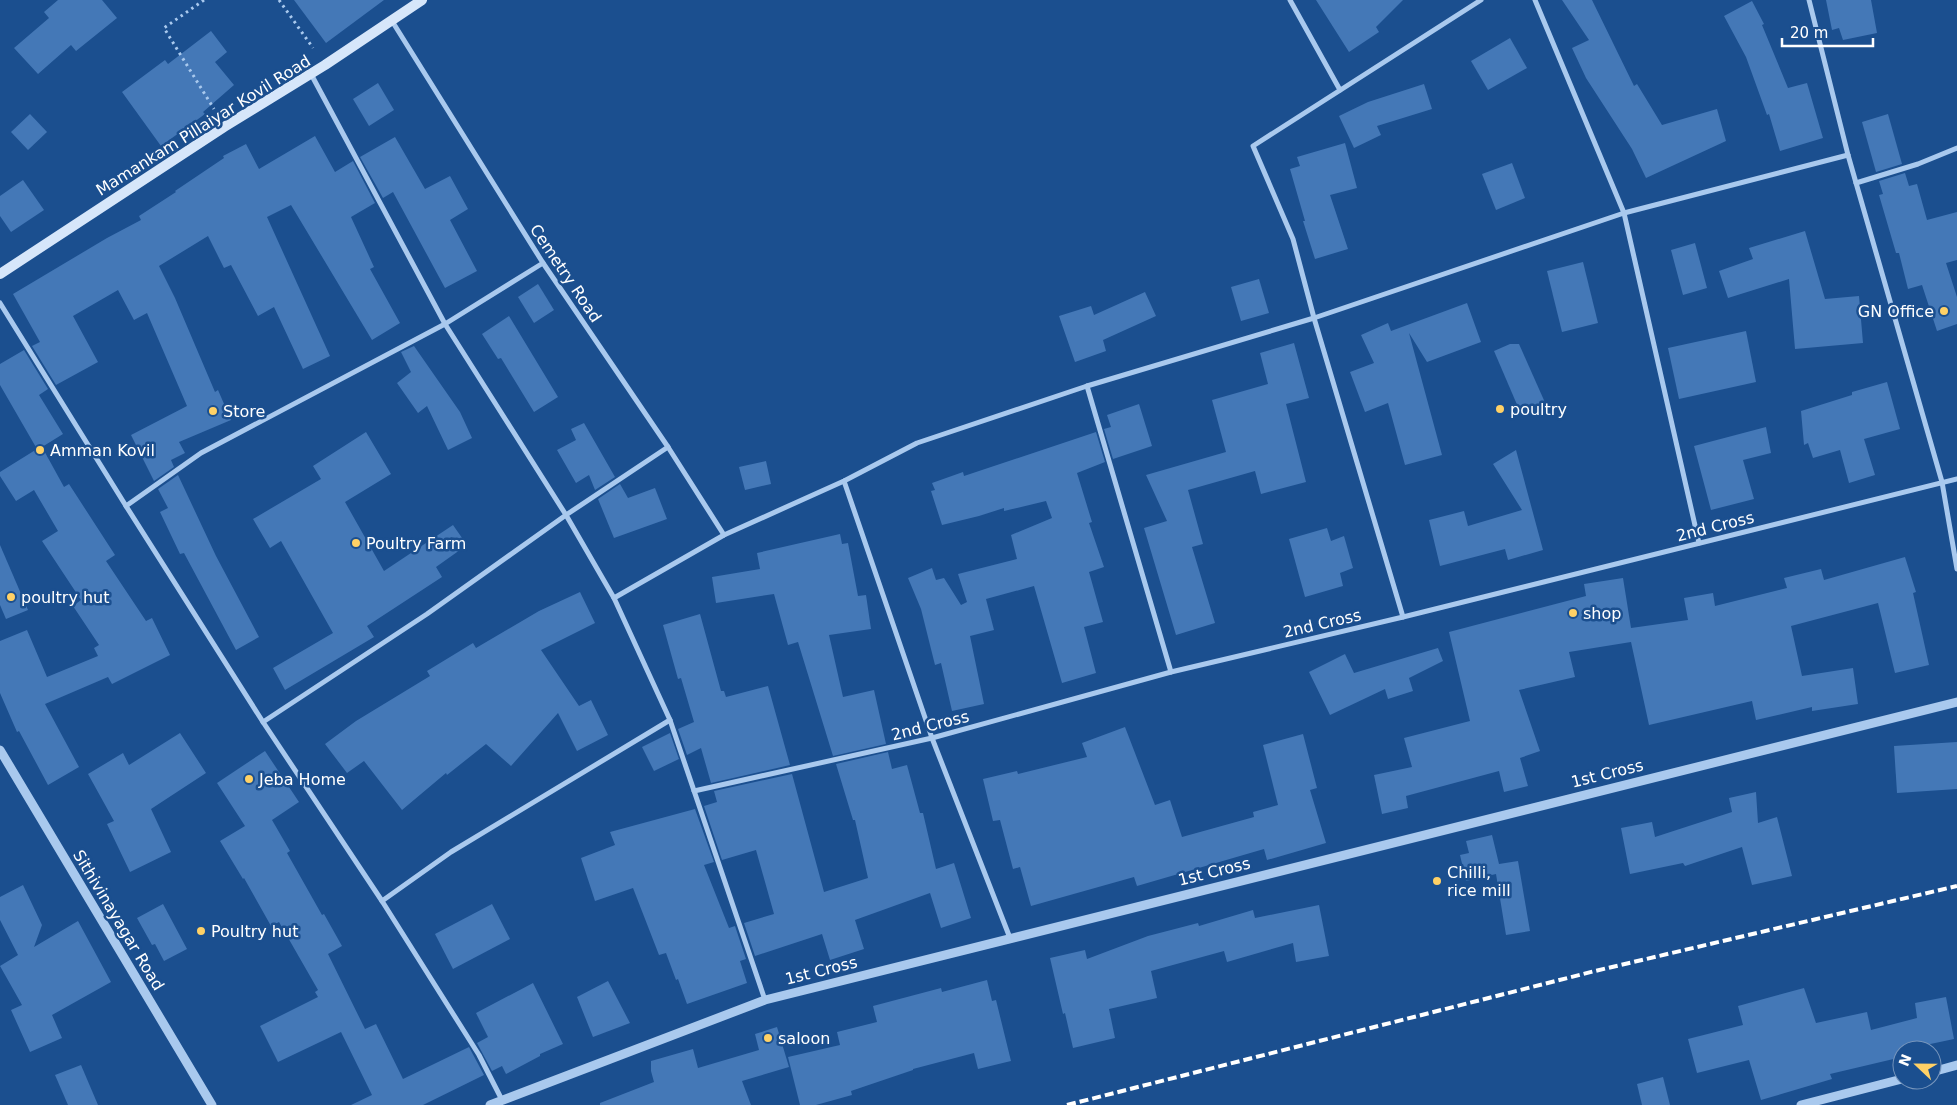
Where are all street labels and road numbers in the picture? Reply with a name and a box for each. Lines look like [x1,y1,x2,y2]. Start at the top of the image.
street label: Mamankam Pillaiyar Kovil Road [92,51,314,200]
street label: Cemetry Road [526,221,605,326]
street label: 2nd Cross [1674,508,1756,545]
street label: 2nd Cross [1281,605,1363,642]
street label: 2nd Cross [889,707,971,744]
street label: 1st Cross [1569,755,1645,792]
street label: Sithivinayagar Road [69,847,168,994]
street label: 1st Cross [1176,853,1252,890]
street label: 1st Cross [783,952,859,989]

